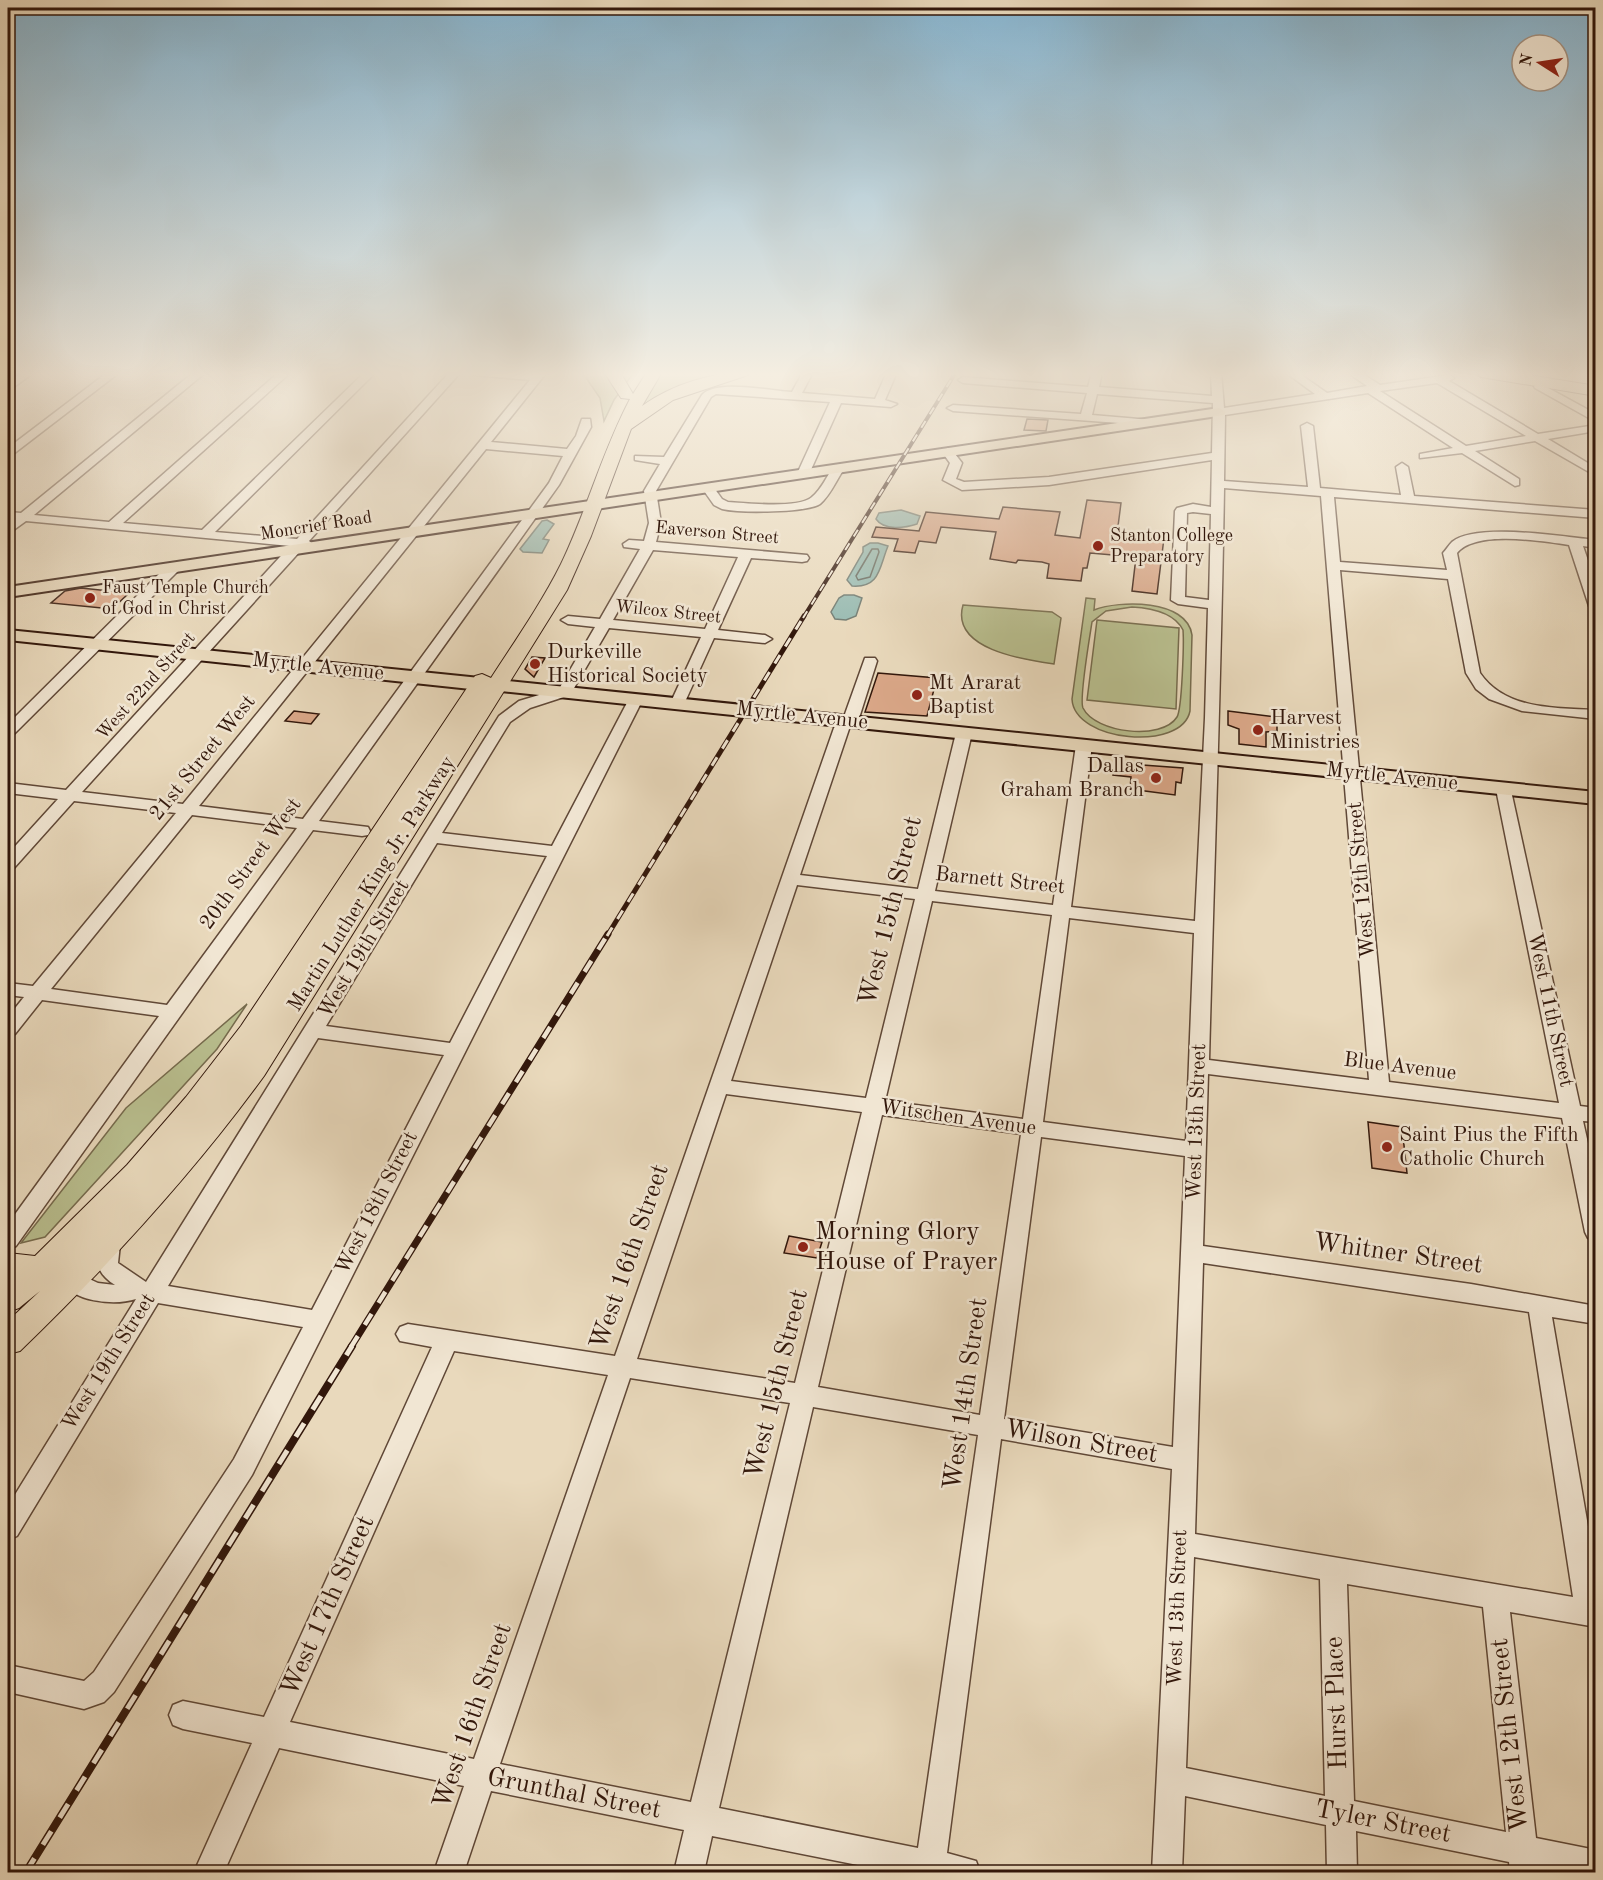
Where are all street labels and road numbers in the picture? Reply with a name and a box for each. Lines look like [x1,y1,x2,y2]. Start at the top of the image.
street label: Moncrief Road [259,508,373,544]
street label: Eaverson Street [654,519,780,547]
street label: Wilcox Street [614,597,722,627]
street label: West 22nd Street [93,629,199,743]
street label: Myrtle Avenue [251,650,385,684]
street label: 21st Street West [146,691,260,825]
street label: Myrtle Avenue [735,699,869,733]
street label: Martin Luther King Jr. Parkway [284,753,460,1015]
street label: Myrtle Avenue [1325,760,1459,794]
street label: 20th Street West [196,794,306,934]
street label: West 12th Street [1345,801,1379,959]
street label: West 15th Street [855,814,927,1008]
street label: Barnett Street [934,864,1066,898]
street label: West 19th Street [315,876,413,1022]
street label: West 11th Street [1523,931,1577,1089]
street label: West 13th Street [1184,1043,1210,1201]
street label: Blue Avenue [1342,1050,1458,1084]
street label: Witschen Avenue [878,1097,1038,1139]
street label: West 18th Street [332,1128,422,1278]
street label: West 16th Street [586,1161,674,1353]
street label: Whitner Street [1312,1229,1484,1279]
street label: West 15th Street [741,1287,813,1481]
street label: West 19th Street [58,1290,160,1434]
street label: West 14th Street [940,1296,992,1492]
street label: Wilson Street [1002,1416,1160,1468]
street label: West 17th Street [277,1512,379,1700]
street label: West 13th Street [1165,1529,1191,1687]
street label: West 16th Street [429,1620,517,1812]
street label: Hurst Place [1322,1636,1352,1770]
street label: West 12th Street [1487,1637,1533,1833]
street label: Grunthal Street [485,1764,663,1824]
street label: Tyler Street [1313,1796,1453,1848]

